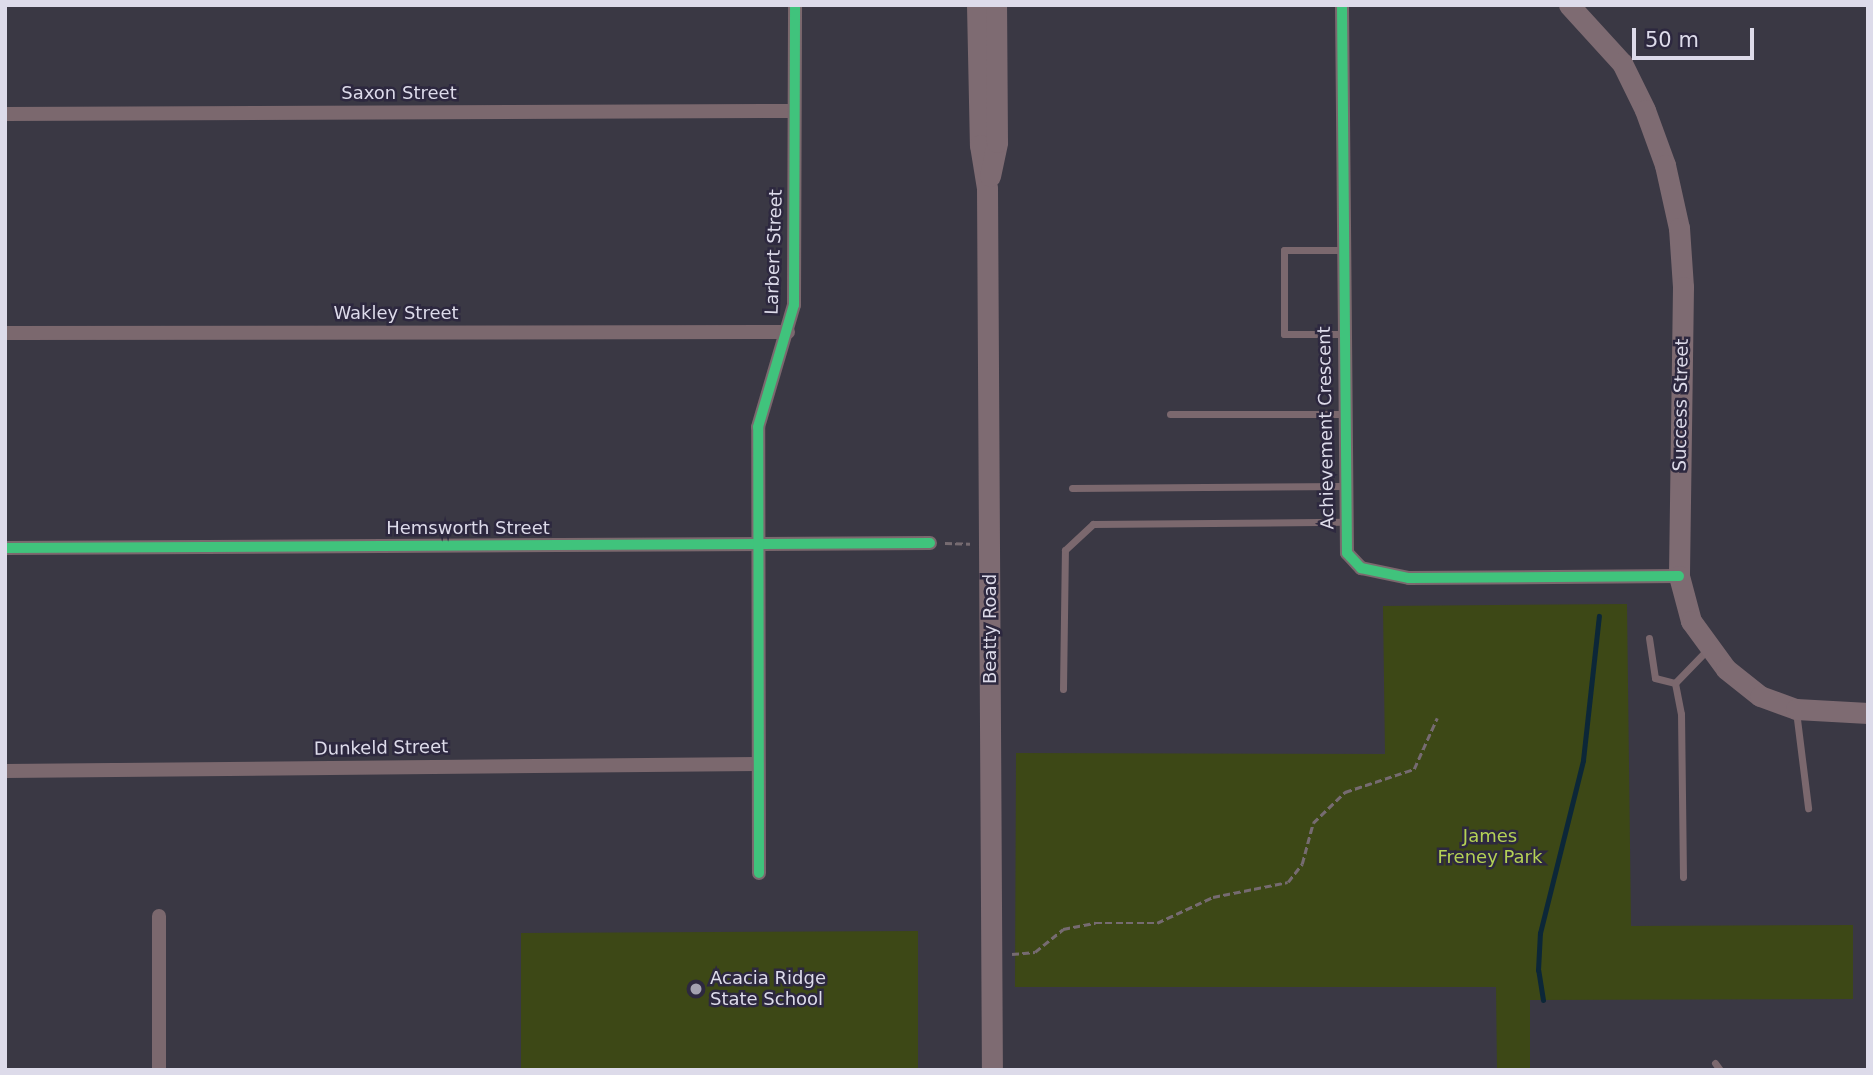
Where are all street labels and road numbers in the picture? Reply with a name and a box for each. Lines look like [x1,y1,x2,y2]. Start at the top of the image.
street label: Saxon Street [341,82,457,104]
street label: Larbert Street [761,189,787,315]
street label: Wakley Street [333,302,459,324]
street label: Achievement Crescent [1313,326,1339,530]
street label: Success Street [1669,338,1693,472]
street label: Hemsworth Street [386,517,550,539]
street label: Beatty Road [979,574,1001,684]
street label: Dunkeld Street [314,736,448,760]

